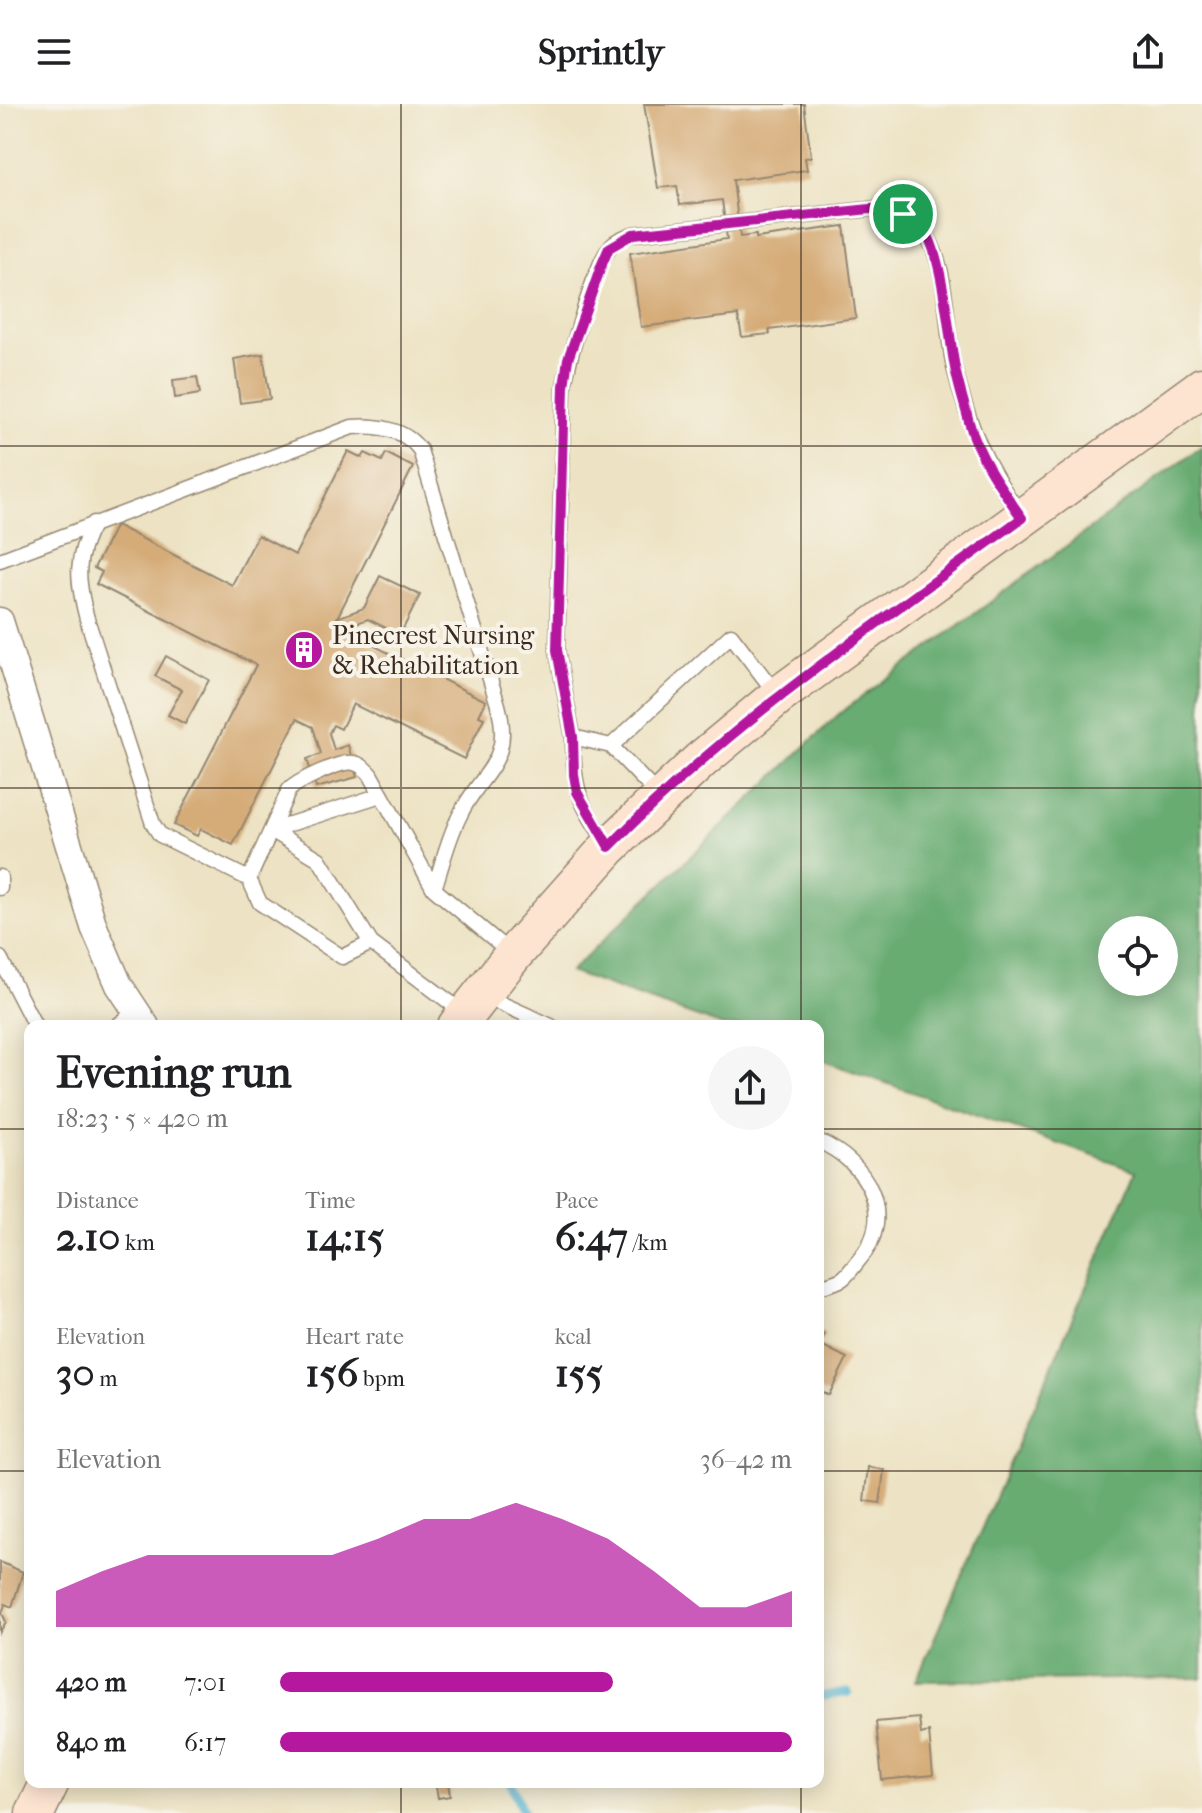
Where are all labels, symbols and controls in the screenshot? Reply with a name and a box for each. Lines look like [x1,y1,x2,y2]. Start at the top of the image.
icon: menu [32,30,76,74]
icon: share [1126,30,1170,74]
text: Sprintly [538,31,664,73]
pin [869,180,937,248]
icon: arrive [881,192,925,236]
place label: Pinecrest Nursing & Rehabilitation [332,620,535,681]
building icon: Pinecrest Nursing & Rehabilitation [283,629,325,671]
map controls [1098,916,1178,996]
button: locate [1098,916,1178,996]
button: share [708,1046,792,1130]
text: Evening run [56,1047,291,1098]
text: 18:23 · 5 × 420 m [56,1103,228,1134]
text: Distance [56,1188,139,1214]
text: Time [305,1188,355,1214]
text: Pace [555,1188,598,1214]
text: 2.10 [56,1214,120,1260]
text: 14:15 [305,1214,384,1260]
text: 6:47 [555,1214,628,1260]
text: km [120,1230,155,1256]
text: /km [628,1230,667,1256]
text: Elevation [56,1324,145,1350]
text: Heart rate [305,1324,404,1350]
text: kcal [555,1324,592,1350]
text: 30 [56,1350,94,1396]
text: 156 [305,1350,358,1396]
text: 155 [555,1350,603,1396]
text: m [94,1366,118,1392]
text: bpm [358,1366,405,1392]
text: Elevation [56,1444,161,1475]
text: 36–42 m [700,1444,792,1475]
text: 420 m [56,1667,126,1698]
text: 7:01 [184,1667,226,1698]
text: 840 m [56,1727,126,1758]
text: 6:17 [184,1727,226,1758]

